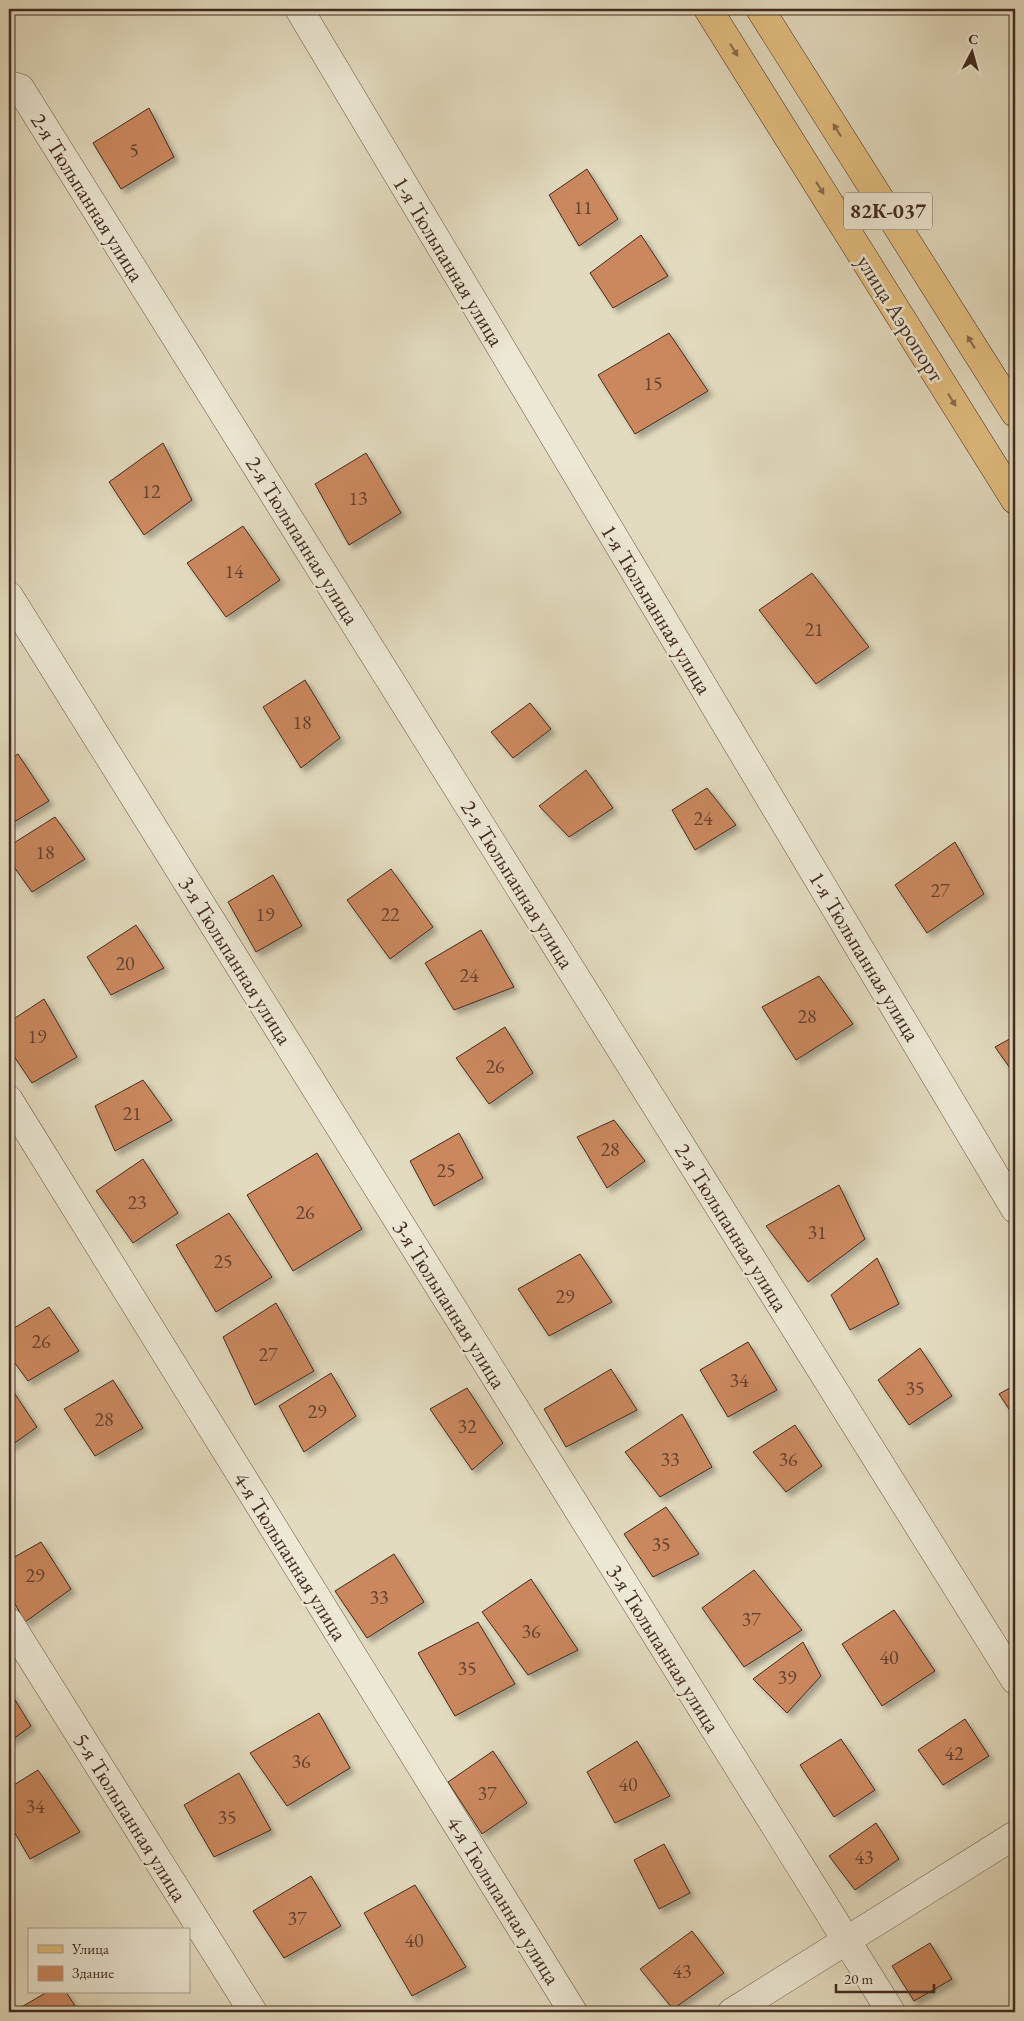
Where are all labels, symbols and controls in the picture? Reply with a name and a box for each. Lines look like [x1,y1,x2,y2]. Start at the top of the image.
north arrow [946,28,996,78]
text: С [967,30,979,49]
one-way arrow [729,44,738,57]
street label: 2-я Тюльпанная улица [24,107,151,287]
one-way arrow [833,124,842,137]
house number: 5 [129,137,139,163]
street label: 1-я Тюльпанная улица [386,171,511,352]
one-way arrow [815,181,825,194]
road number: 82К-037 [844,192,932,230]
house number: 11 [573,194,593,220]
street label: улица Аэропорт [850,249,951,387]
one-way arrow [966,335,975,348]
house number: 15 [643,370,663,396]
one-way arrow [948,393,957,406]
street label: 2-я Тюльпанная улица [239,450,366,630]
house number: 12 [141,478,161,504]
house number: 13 [348,485,368,511]
street label: 1-я Тюльпанная улица [594,519,719,700]
house number: 14 [224,558,244,584]
house number: 21 [804,616,824,642]
house number: 18 [292,709,312,735]
street label: 2-я Тюльпанная улица [454,794,581,974]
house number: 24 [693,805,713,831]
house number: 18 [35,839,55,865]
street label: 1-я Тюльпанная улица [802,866,927,1047]
street label: 3-я Тюльпанная улица [172,870,299,1050]
house number: 27 [930,877,950,903]
house number: 19 [255,901,275,927]
house number: 22 [380,901,400,927]
house number: 20 [115,950,135,976]
house number: 24 [459,962,479,988]
house number: 28 [797,1003,817,1029]
house number: 19 [27,1023,47,1049]
house number: 26 [485,1053,505,1079]
house number: 21 [122,1100,142,1126]
house number: 28 [600,1136,620,1162]
street label: 2-я Тюльпанная улица [668,1137,795,1317]
house number: 25 [436,1157,456,1183]
house number: 23 [127,1189,147,1215]
house number: 26 [295,1199,315,1225]
street label: 3-я Тюльпанная улица [386,1214,513,1394]
house number: 31 [807,1219,827,1245]
house number: 25 [213,1248,233,1274]
house number: 29 [555,1283,575,1309]
house number: 26 [31,1328,51,1354]
house number: 27 [258,1341,278,1367]
house number: 34 [729,1367,749,1393]
house number: 35 [905,1375,925,1401]
house number: 29 [307,1398,327,1424]
house number: 28 [94,1406,114,1432]
house number: 32 [457,1413,477,1439]
house number: 33 [660,1446,680,1472]
house number: 36 [778,1446,798,1472]
street label: 4-я Тюльпанная улица [227,1466,354,1646]
house number: 35 [651,1531,671,1557]
street label: 3-я Тюльпанная улица [600,1558,727,1738]
house number: 29 [25,1562,45,1588]
house number: 33 [369,1584,389,1610]
house number: 37 [741,1606,761,1632]
house number: 36 [521,1618,541,1644]
house number: 40 [879,1644,899,1670]
house number: 35 [457,1655,477,1681]
house number: 39 [777,1664,797,1690]
street label: 5-я Тюльпанная улица [67,1727,194,1907]
house number: 42 [944,1740,964,1766]
house number: 36 [291,1748,311,1774]
house number: 40 [618,1771,638,1797]
house number: 37 [477,1780,497,1806]
house number: 34 [25,1793,45,1819]
house number: 35 [217,1804,237,1830]
street label: 4-я Тюльпанная улица [440,1810,567,1990]
house number: 43 [854,1844,874,1870]
house number: 37 [287,1905,307,1931]
house number: 40 [404,1927,424,1953]
legend [28,1928,190,1994]
text: Улица [71,1939,109,1958]
house number: 43 [672,1958,692,1984]
scale bar [836,1961,934,1993]
text: Здание [72,1963,114,1982]
text: 20 m [844,1969,873,1988]

